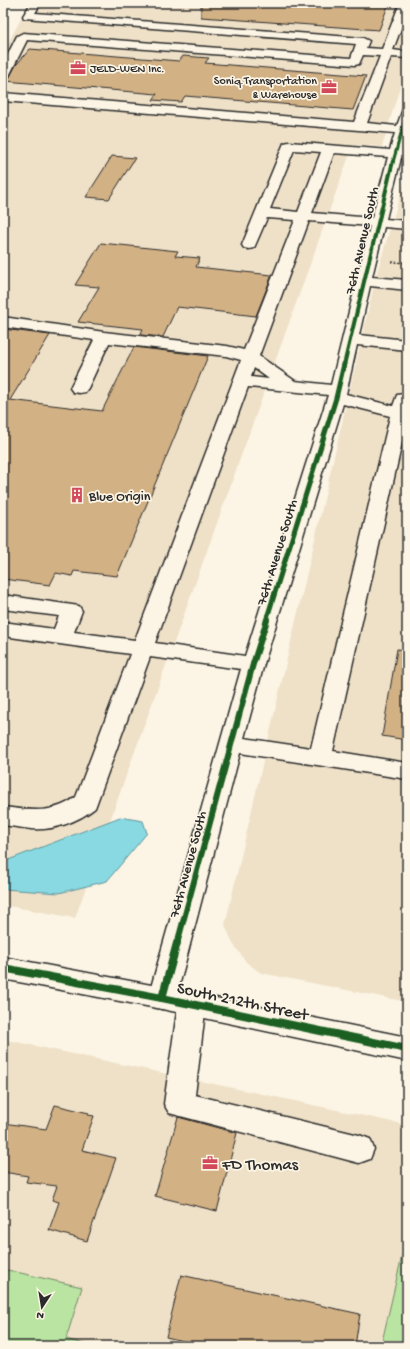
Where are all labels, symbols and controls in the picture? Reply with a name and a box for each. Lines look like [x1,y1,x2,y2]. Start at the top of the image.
office icon: JELD-WEN Inc. [69,59,87,77]
place label: JELD-WEN Inc. [90,63,165,77]
place label: Soniq Transportation & Warehouse [214,75,318,103]
office icon: Soniq Transportation & Warehouse [320,78,338,96]
street label: 76th Avenue South [343,185,384,297]
building icon: Blue Origin [68,486,86,504]
place label: Blue Origin [88,489,151,506]
street label: 76th Avenue South [254,497,303,609]
street label: 76th Avenue South [167,809,212,921]
street label: South 212th Street [175,979,312,1027]
office icon: FD Thomas [201,1154,219,1172]
place label: FD Thomas [221,1156,299,1176]
north arrow [22,1287,62,1327]
text: N [36,1308,45,1321]

